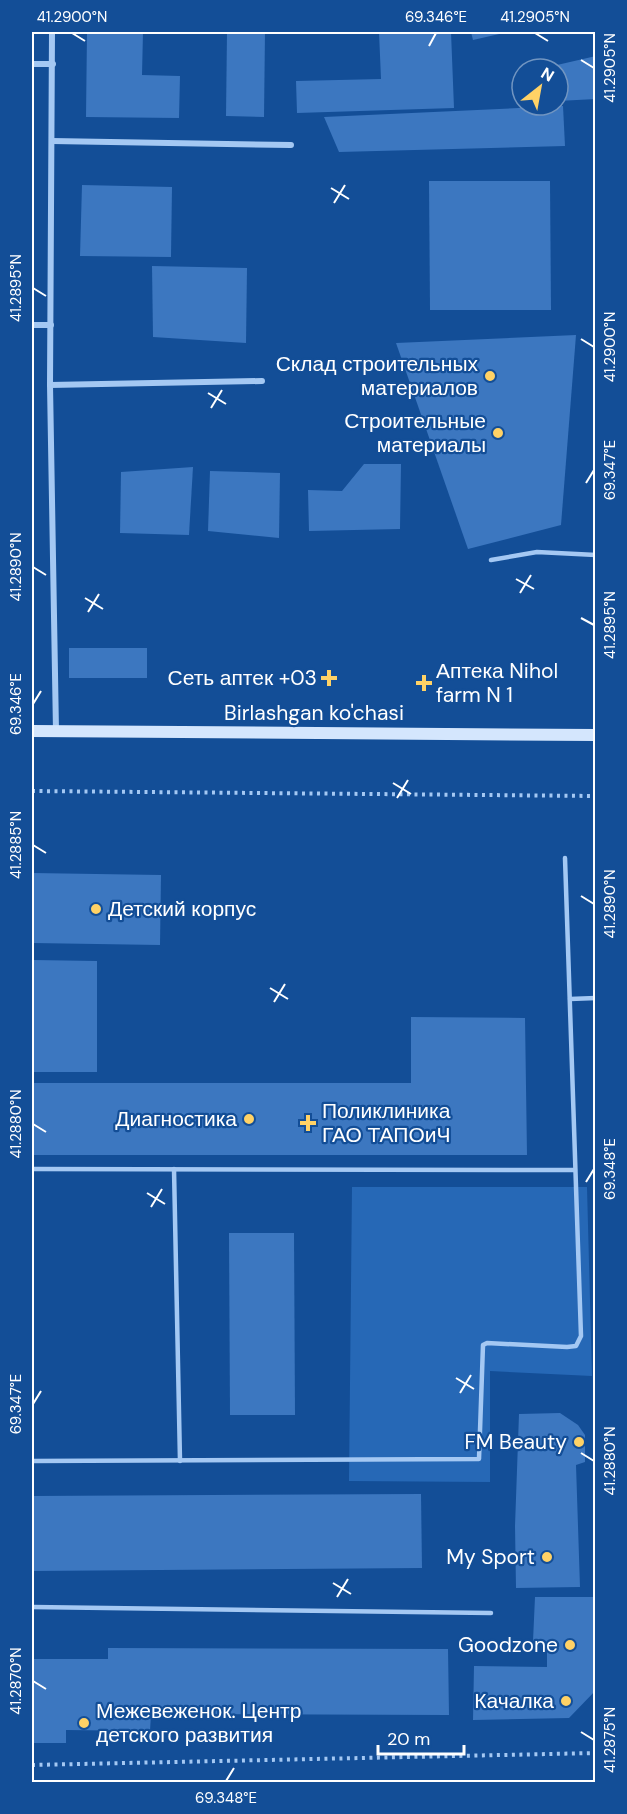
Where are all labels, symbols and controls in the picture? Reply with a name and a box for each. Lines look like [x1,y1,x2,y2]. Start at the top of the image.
text: 41.2900°N [37,7,107,27]
text: 69.346°E [405,7,467,27]
text: 41.2905°N [500,7,570,27]
text: 41.2905°N [600,33,620,103]
north arrow [510,57,570,117]
text: N [537,63,558,87]
text: 41.2895°N [6,254,26,322]
text: 41.2900°N [600,312,620,382]
place label: Склад строительных материалов [276,350,478,402]
marker: Склад строительных материалов [483,369,497,383]
place label: Строительные материалы [344,407,486,459]
marker: Строительные материалы [491,426,505,440]
text: 69.347°E [600,440,620,500]
text: 41.2890°N [6,532,26,602]
text: 41.2895°N [600,591,620,659]
place label: Аптека Nihol farm N 1 [436,657,558,709]
place label: Сеть аптек +03 [167,664,317,692]
marker: Сеть аптек +03 [322,671,336,685]
text: 69.346°E [6,673,26,735]
marker: Аптека Nihol farm N 1 [417,676,431,690]
street label: Birlashgan ko'chasi [224,699,404,727]
text: 41.2885°N [6,811,26,879]
text: 41.2890°N [600,869,620,939]
place label: Детский корпус [108,895,256,923]
marker: Детский корпус [89,902,103,916]
text: 41.2880°N [6,1089,26,1159]
place label: Поликлиника ГАО ТАПОиЧ [322,1097,451,1149]
place label: Диагностика [115,1105,237,1133]
marker: Диагностика [242,1112,256,1126]
marker: Поликлиника ГАО ТАПОиЧ [299,1114,317,1132]
text: 69.348°E [600,1138,620,1200]
text: 69.347°E [6,1374,26,1434]
text: 41.2880°N [600,1426,620,1496]
place label: FM Beauty [465,1428,567,1456]
marker: FM Beauty [572,1435,586,1449]
place label: My Sport [446,1543,535,1571]
marker: My Sport [540,1550,554,1564]
place label: Goodzone [458,1631,558,1659]
marker: Goodzone [563,1638,577,1652]
text: 41.2870°N [6,1647,26,1715]
place label: Качалка [474,1687,554,1715]
marker: Качалка [559,1694,573,1708]
place label: Межевеженок. Центр детского развития [96,1697,301,1749]
text: 41.2875°N [600,1707,620,1773]
marker: Межевеженок. Центр детского развития [77,1716,91,1730]
scale bar [378,1718,464,1756]
text: 20 m [387,1727,430,1751]
text: 69.348°E [195,1788,257,1808]

